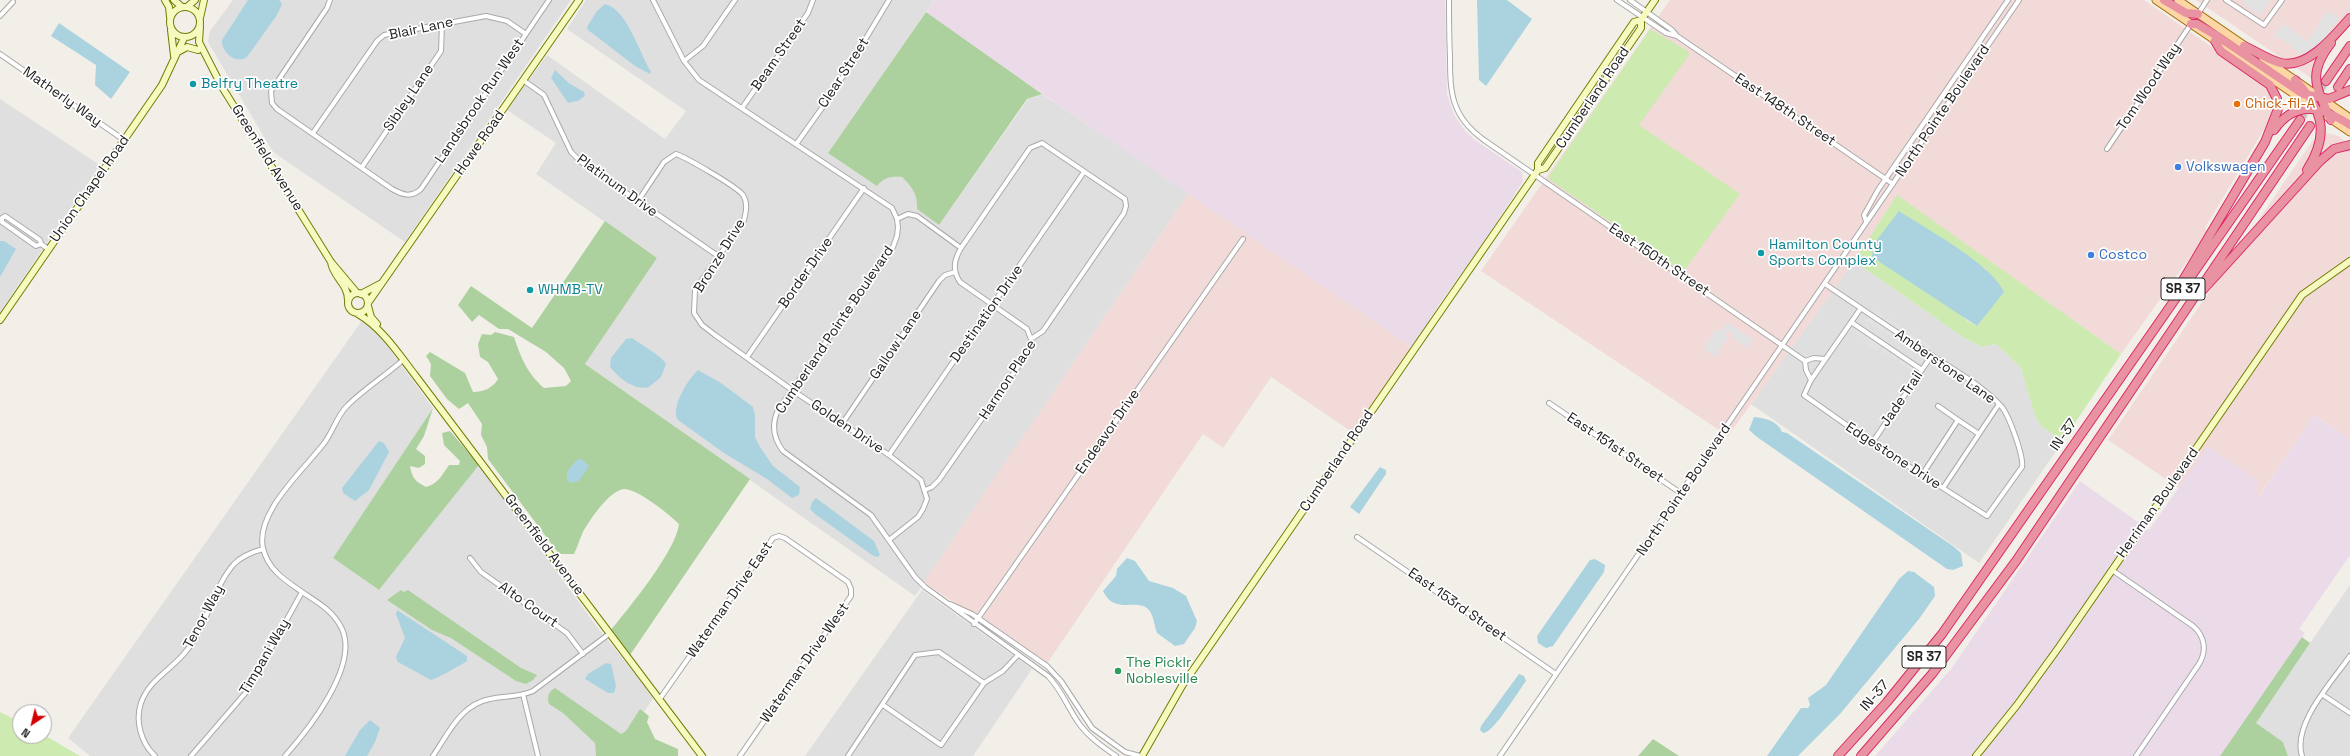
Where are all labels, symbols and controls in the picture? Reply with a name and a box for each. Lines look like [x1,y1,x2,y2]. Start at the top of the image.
street label: Blair Lane [387,14,455,44]
street label: Beam Street [748,16,810,94]
street label: Landsbrook Run West [432,35,528,167]
street label: Clear Street [815,35,873,111]
street label: Tom Wood Way [2114,40,2184,134]
street label: North Pointe Boulevard [1892,42,1994,180]
street label: Cumberland Road [1553,44,1633,152]
street label: Sibley Lane [380,61,438,135]
street label: Matherly Way [19,64,105,130]
street label: East 148th Street [1731,70,1839,150]
place label: Belfry Theatre [201,76,298,92]
marker: Belfry Theatre [188,79,198,89]
place label: Chick-fil-A [2245,96,2315,112]
marker: Chick-fil-A [2232,99,2242,109]
street label: Greenfield Avenue [227,102,307,214]
street label: Howe Road [452,107,508,179]
street label: Union Chapel Road [47,132,133,246]
street label: Platinum Drive [573,151,661,221]
place label: Volkswagen [2186,159,2266,175]
marker: Volkswagen [2173,162,2183,172]
street label: Bronze Drive [691,216,749,296]
street label: East 150th Street [1605,220,1713,300]
street label: Border Drive [775,234,837,312]
place label: Hamilton County Sports Complex [1769,237,1882,270]
street label: Cumberland Pointe Boulevard [772,243,898,417]
place label: Costco [2099,247,2147,263]
marker: Hamilton County Sports Complex [1756,248,1766,258]
marker: Costco [2086,250,2096,260]
street label: Destination Drive [947,262,1027,366]
road number: SR 37 [2161,278,2205,300]
place label: WHMB-TV [538,282,603,298]
marker: WHMB-TV [525,285,535,295]
street label: Gallow Lane [867,307,925,383]
street label: Amberstone Lane [1892,326,1998,408]
street label: Harmon Place [976,337,1040,423]
street label: Jade Trail [1877,368,1927,430]
street label: Endeavor Drive [1073,386,1143,478]
street label: Golden Drive [807,396,887,458]
street label: Cumberland Road [1297,407,1377,515]
street label: East 151st Street [1563,409,1667,487]
street label: IN-37 [2047,416,2081,454]
street label: Edgestone Drive [1842,419,1944,493]
street label: North Pointe Boulevard [1633,421,1735,559]
street label: Herriman Boulevard [2114,445,2202,561]
street label: Greenfield Avenue [500,491,588,599]
street label: Waterman Drive East [683,538,777,662]
street label: East 153rd Street [1405,565,1509,645]
street label: Alto Court [495,578,561,632]
street label: Tenor Way [180,582,228,652]
street label: Waterman Drive West [757,600,853,726]
street label: Timpani Way [237,616,293,698]
road number: SR 37 [1902,646,1946,668]
place label: The Picklr Noblesville [1126,655,1198,688]
marker: The Picklr Noblesville [1113,666,1123,676]
street label: IN-37 [1857,677,1893,715]
north arrow [12,704,52,744]
text: N [19,725,33,741]

